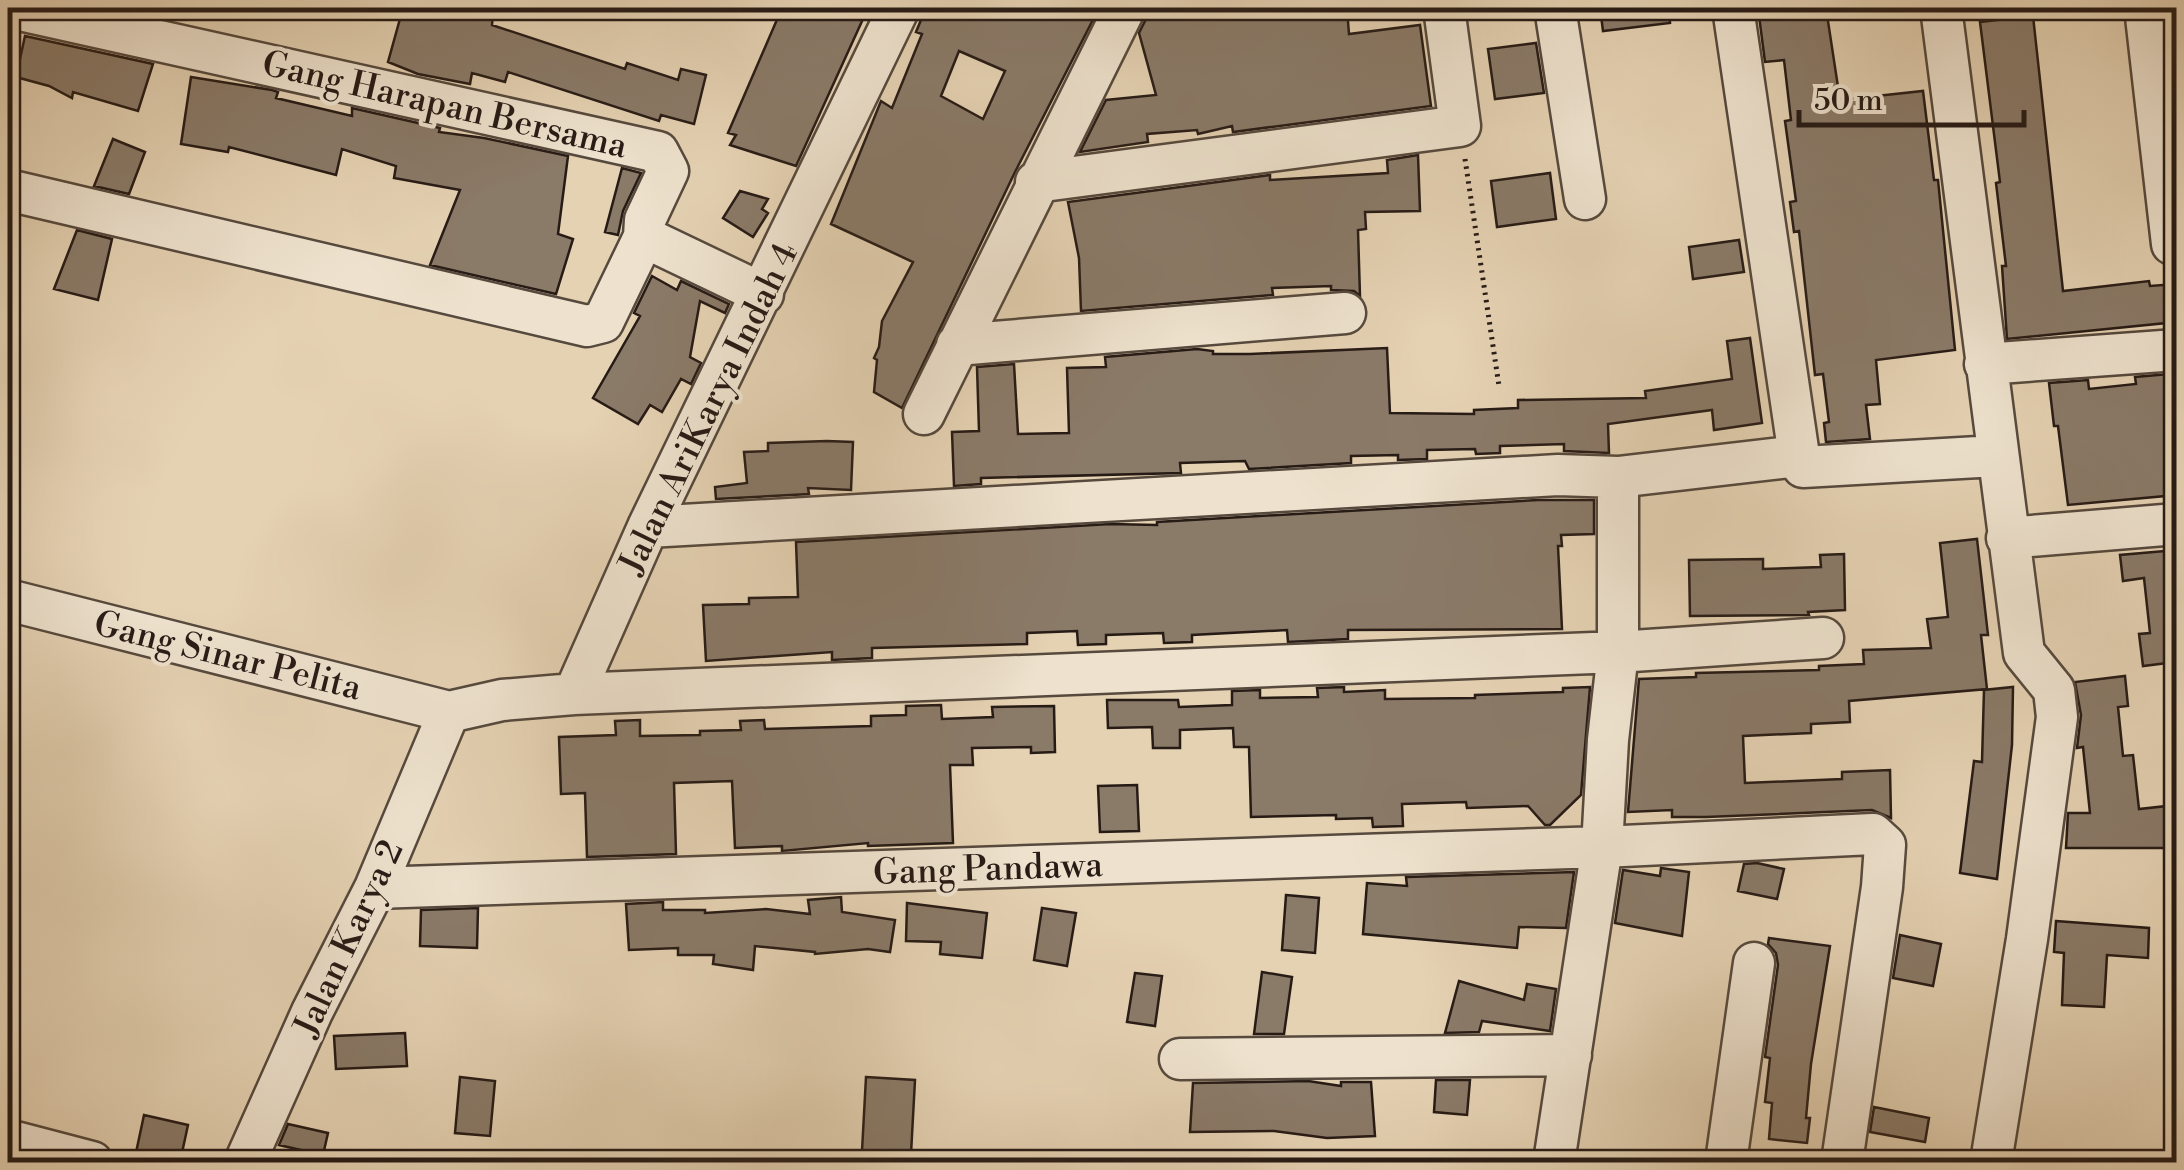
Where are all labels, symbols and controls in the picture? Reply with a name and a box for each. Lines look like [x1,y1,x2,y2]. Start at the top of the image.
street label: Gang Harapan Bersama [258,43,631,168]
scale bar [1799,65,2024,127]
text: 50 m [1814,82,1883,120]
street label: Jalan AriKarya Indah 4 [609,236,808,583]
street label: Gang Sinar Pelita [90,602,366,711]
street label: Jalan Karya 2 [284,834,414,1045]
street label: Gang Pandawa [872,844,1104,895]

